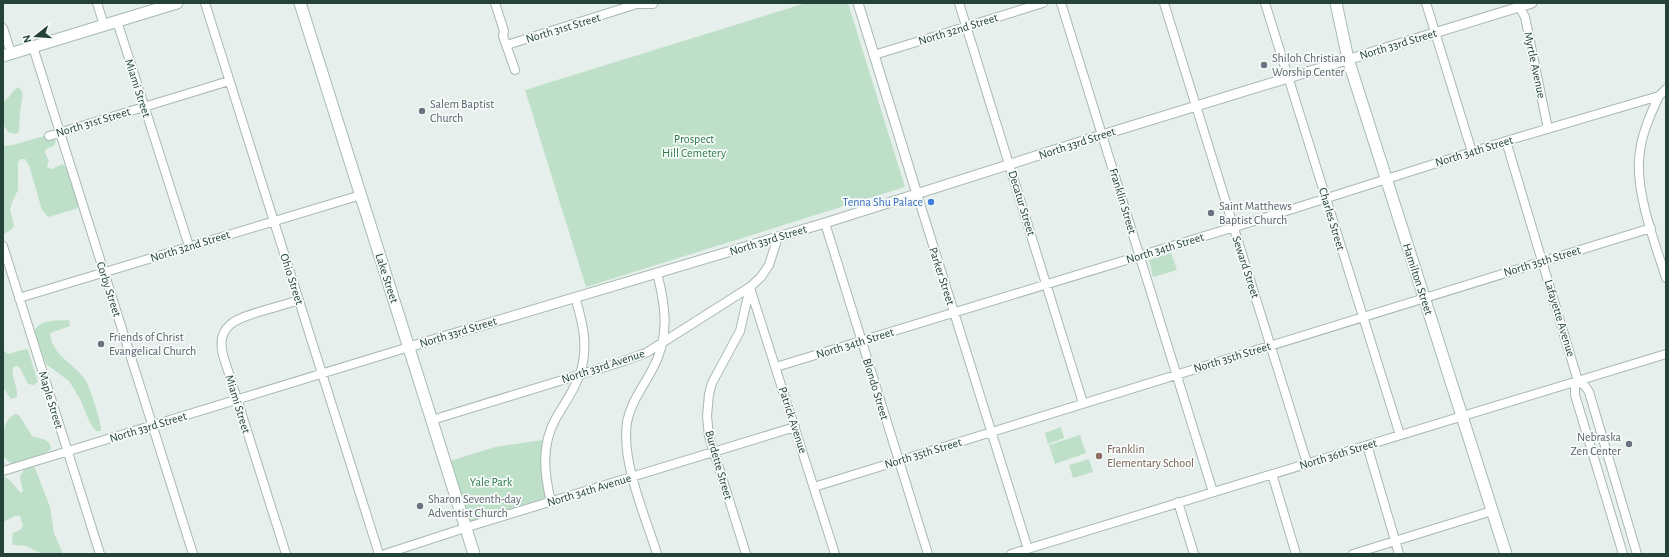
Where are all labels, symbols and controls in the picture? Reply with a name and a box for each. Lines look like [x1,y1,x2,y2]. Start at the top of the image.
street label: North 31st Street [524,11,602,45]
street label: North 32nd Street [917,11,999,47]
north arrow [16,16,56,56]
street label: North 33rd Street [1358,27,1438,61]
street label: Myrtle Avenue [1521,31,1548,99]
text: N [21,34,33,44]
place label: Shiloh Christian Worship Center [1272,52,1346,78]
street label: Miami Street [123,57,153,119]
marker: Shiloh Christian Worship Center [1259,60,1269,70]
place label: Salem Baptist Church [430,98,494,124]
street label: North 31st Street [54,105,132,139]
marker: Salem Baptist Church [417,106,427,116]
street label: North 33rd Street [1037,125,1117,161]
park label: Prospect Hill Cemetery [662,133,726,160]
street label: North 34th Street [1434,133,1514,169]
street label: Franklin Street [1107,167,1139,235]
street label: Decatur Street [1006,169,1038,237]
street label: Charles Street [1317,186,1347,252]
place label: Tenna Shu Palace [843,196,923,208]
marker: Tenna Shu Palace [926,197,936,207]
place label: Saint Matthews Baptist Church [1219,200,1292,226]
marker: Saint Matthews Baptist Church [1206,208,1216,218]
street label: North 33rd Street [728,223,808,257]
street label: North 32nd Street [149,228,231,264]
street label: North 34th Street [1125,230,1205,266]
street label: Seward Street [1230,234,1262,300]
street label: Hamilton Street [1401,242,1435,317]
street label: North 35th Street [1502,244,1582,278]
street label: Parker Street [927,246,957,307]
street label: Ohio Street [278,252,306,306]
street label: Lake Street [373,252,401,305]
street label: Corby Street [94,260,124,318]
street label: Lafayette Avenue [1542,278,1577,358]
street label: North 33rd Street [418,315,498,349]
street label: North 34th Street [815,325,895,361]
place label: Friends of Christ Evangelical Church [109,331,196,357]
marker: Friends of Christ Evangelical Church [96,339,106,349]
street label: North 35th Street [1192,340,1272,374]
street label: North 33rd Avenue [560,347,646,385]
street label: Blondo Street [861,357,891,421]
street label: Maple Street [37,370,66,430]
street label: Miami Street [223,373,253,435]
street label: Patrick Avenue [777,385,809,455]
street label: North 33rd Street [108,410,188,444]
street label: Burdette Street [703,429,735,501]
place label: Nebraska Zen Center [1570,431,1621,457]
street label: North 35th Street [883,436,963,470]
street label: North 36th Street [1298,436,1378,472]
marker: Nebraska Zen Center [1624,439,1634,449]
place label: Franklin Elementary School [1107,443,1194,470]
marker: Franklin Elementary School [1094,451,1104,461]
street label: North 34th Avenue [545,471,633,509]
park label: Yale Park [470,476,513,488]
place label: Sharon Seventh-day Adventist Church [428,493,521,519]
marker: Sharon Seventh-day Adventist Church [415,501,425,511]

